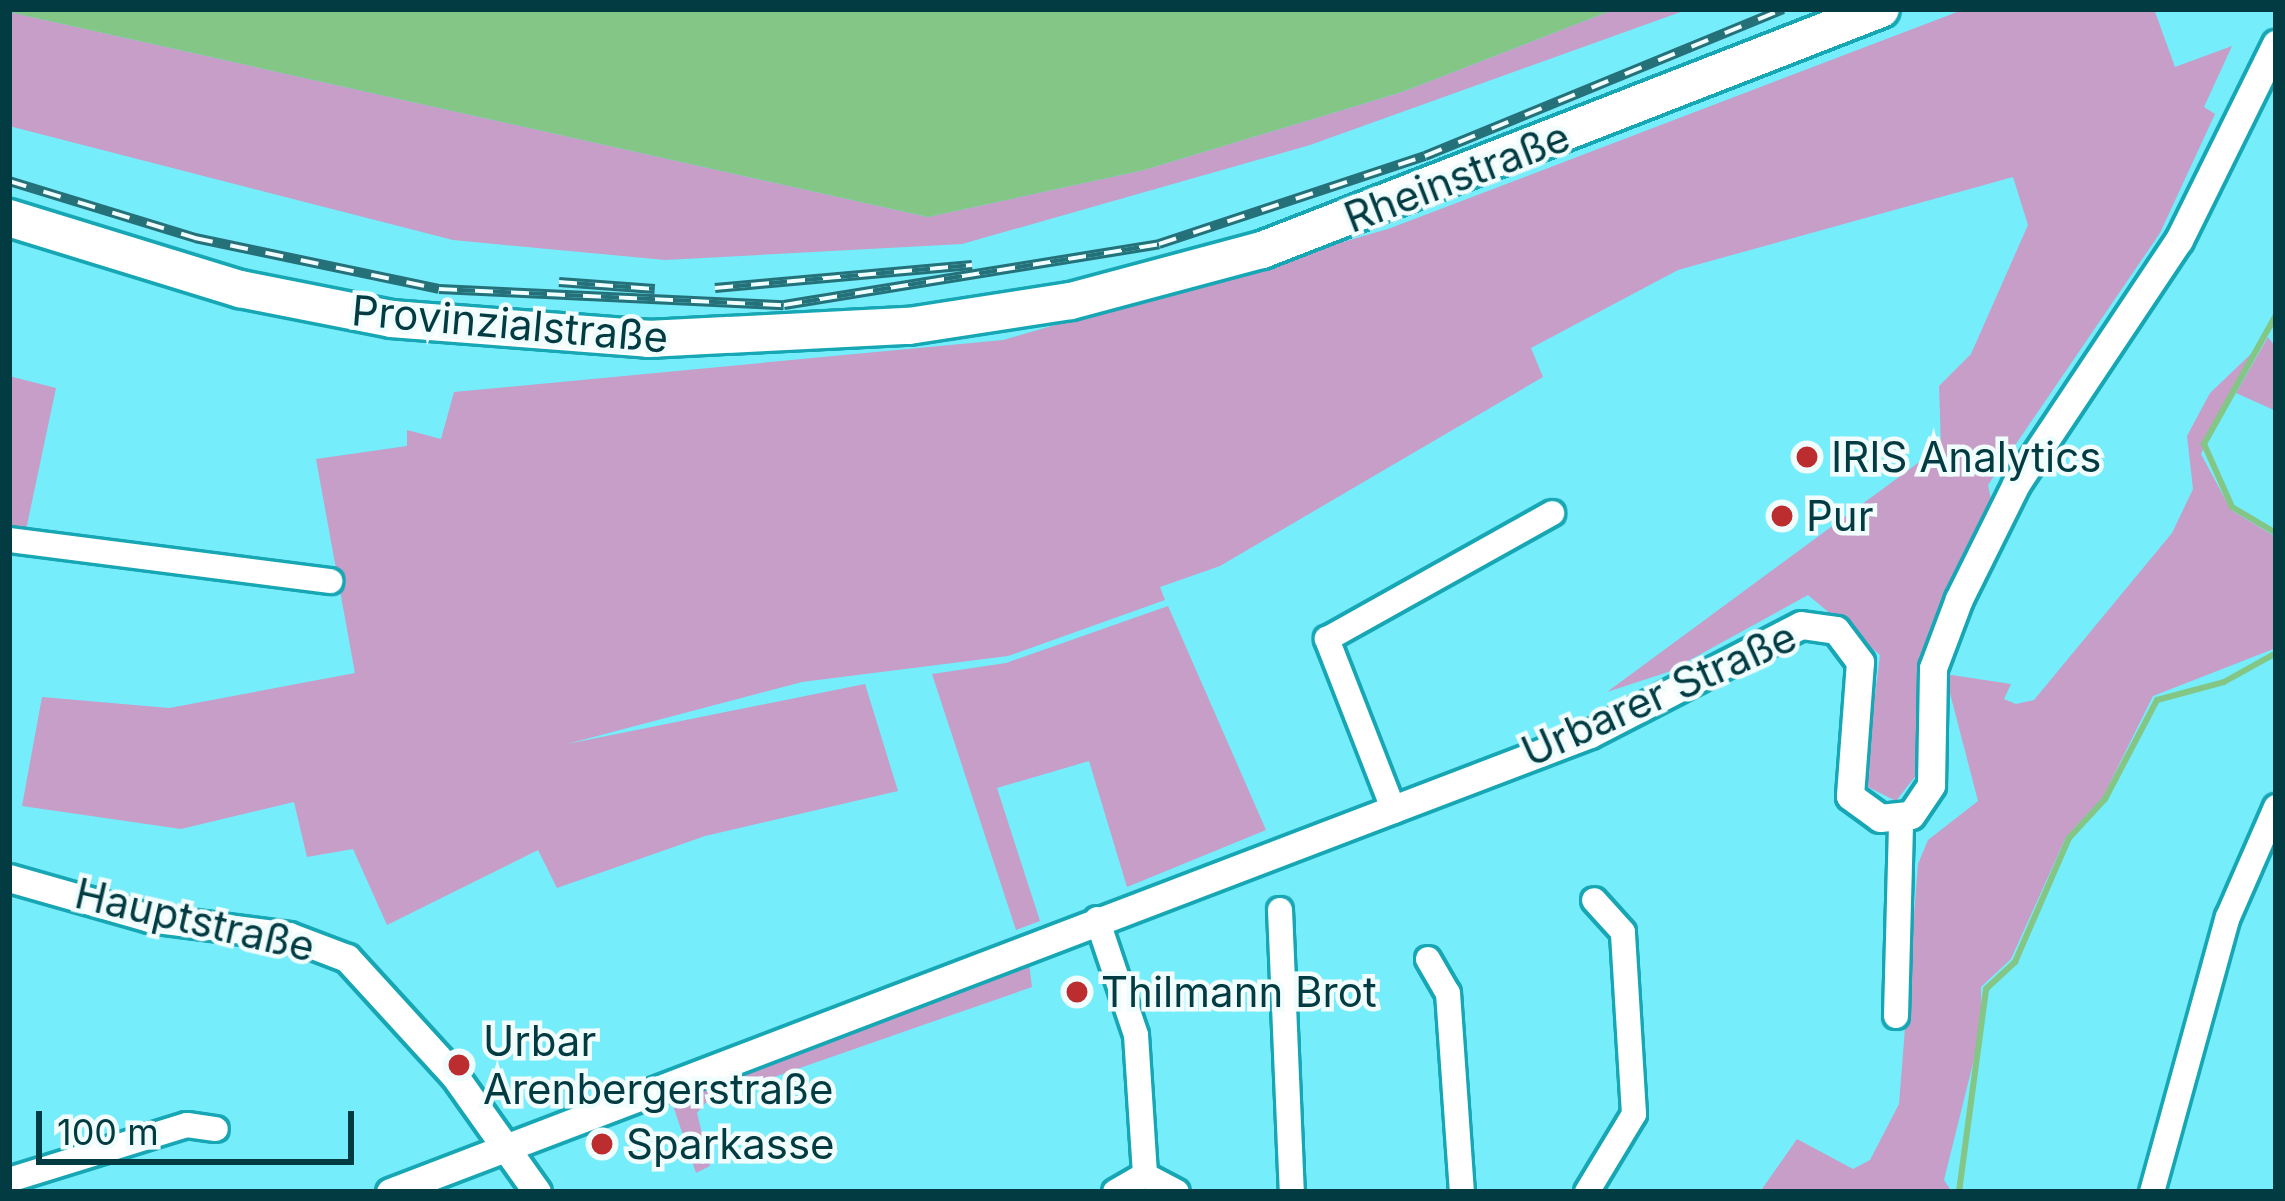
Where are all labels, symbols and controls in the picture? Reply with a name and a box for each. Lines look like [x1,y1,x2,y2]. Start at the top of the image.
street label: Rheinstraße [1337,111,1577,243]
street label: Provinzialstraße [350,285,670,363]
place label: IRIS Analytics [1831,432,2101,482]
marker: IRIS Analytics [1794,444,1820,470]
place label: Pur [1806,491,1873,541]
marker: Pur [1769,503,1795,529]
street label: Urbarer Straße [1514,611,1804,777]
street label: Hauptstraße [70,868,320,972]
place label: Thilmann Brot [1101,967,1377,1017]
marker: Thilmann Brot [1064,979,1090,1005]
place label: Urbar Arenbergerstraße [483,1016,833,1114]
marker: Urbar Arenbergerstraße [446,1052,472,1078]
scale bar [42,1087,360,1161]
text: 100 m [57,1110,159,1154]
place label: Sparkasse [626,1119,835,1169]
marker: Sparkasse [589,1131,615,1157]

